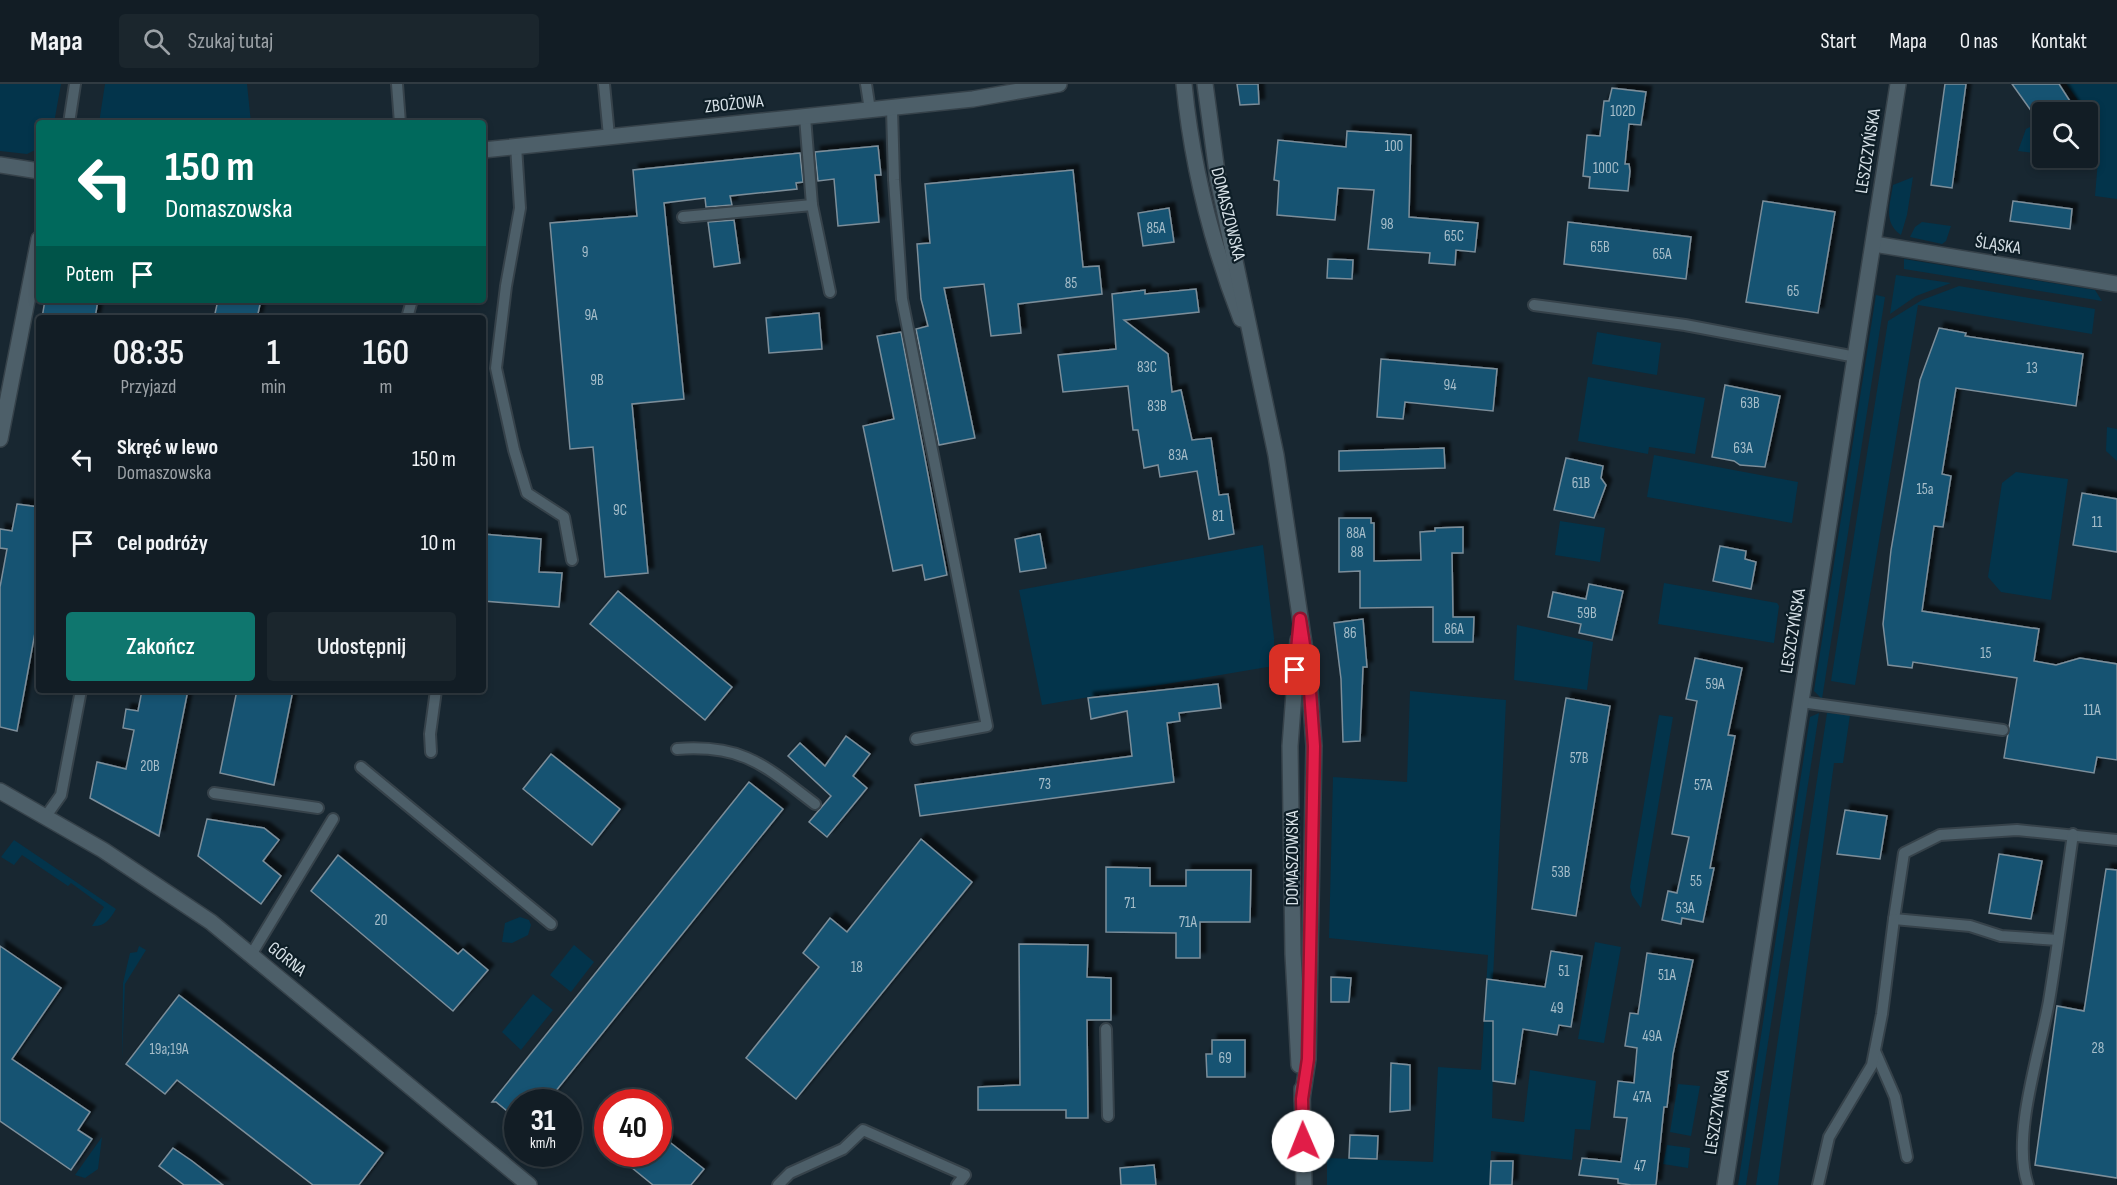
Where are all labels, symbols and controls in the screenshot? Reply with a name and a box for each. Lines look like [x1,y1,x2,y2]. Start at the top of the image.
search box [119,14,539,68]
text: Mapa [30,25,83,58]
icon: search [140,25,173,58]
text: Szukaj tutaj [188,28,273,55]
text: Start [1820,29,1857,54]
text: Mapa [1890,29,1927,54]
text: O nas [1960,29,1998,54]
text: Kontakt [2031,29,2087,54]
street label: ZBOŻOWA [703,90,765,118]
house number: 102D [1610,102,1636,121]
map controls [2032,102,2098,168]
button: search [2032,102,2098,168]
street label: LESZCZYŃSKA [1851,107,1885,195]
house number: 100 [1385,137,1403,156]
text: 150 m [165,142,254,193]
icon: left [66,144,144,222]
house number: 100C [1593,159,1619,178]
street label: DOMASZOWSKA [1206,165,1250,263]
text: Domaszowska [165,193,293,225]
house number: 98 [1380,215,1394,234]
house number: 85A [1146,219,1166,238]
house number: 65C [1444,227,1464,246]
street label: ŚLĄSKA [1974,231,2023,259]
house number: 65B [1590,238,1610,257]
house number: 9 [582,243,588,262]
house number: 65A [1652,245,1672,264]
icon: arrive [126,258,159,291]
text: Potem [66,261,114,288]
house number: 85 [1065,274,1077,293]
house number: 65 [1787,282,1799,301]
house number: 9A [584,306,598,325]
text: 08:35 [113,332,184,375]
text: 1 [267,332,280,375]
text: 160 [363,332,409,375]
house number: 83C [1137,358,1157,377]
house number: 13 [2026,359,2038,378]
house number: 9B [590,371,604,390]
text: Przyjazd [121,375,176,399]
text: min [261,375,286,399]
text: m [380,375,392,399]
house number: 94 [1444,376,1456,395]
house number: 63B [1740,394,1760,413]
house number: 83B [1147,397,1167,416]
text: Skręć w lewo [117,434,218,461]
house number: 63A [1733,439,1753,458]
icon: left [66,443,99,476]
text: 150 m [412,446,456,473]
house number: 83A [1168,446,1188,465]
text: Domaszowska [117,461,211,485]
house number: 61B [1572,474,1591,493]
house number: 15a [1916,480,1934,499]
house number: 9C [613,501,627,520]
house number: 81 [1212,507,1225,526]
house number: 11 [2092,513,2103,532]
house number: 88A [1346,524,1366,543]
icon: arrive [66,527,99,560]
text: Cel podróży [117,530,208,557]
text: 10 m [421,530,456,557]
house number: 88 [1350,543,1364,562]
street label: LESZCZYŃSKA [1776,587,1810,675]
house number: 59B [1577,604,1597,623]
button: Zakończ [66,612,255,681]
button: Udostępnij [267,612,456,681]
house number: 86A [1444,620,1464,639]
house number: 86 [1343,624,1357,643]
pin [1269,644,1320,695]
house number: 15 [1980,644,1992,663]
icon: arrive [1278,653,1311,686]
house number: 59A [1705,675,1725,694]
house number: 11A [2083,701,2101,720]
house number: 57B [1570,749,1589,768]
house number: 20B [140,757,160,776]
house number: 73 [1039,775,1051,794]
house number: 57A [1694,776,1713,795]
street label: DOMASZOWSKA [1282,810,1303,906]
house number: 53B [1552,863,1571,882]
house number: 55 [1690,872,1702,891]
house number: 71 [1124,894,1136,913]
house number: 53A [1676,899,1695,918]
house number: 20 [375,911,387,930]
house number: 71A [1179,913,1198,932]
street label: GÓRNA [264,937,311,981]
house number: 18 [851,958,863,977]
house number: 51 [1558,962,1570,981]
house number: 51A [1658,966,1677,985]
house number: 49 [1551,999,1563,1018]
house number: 49A [1642,1027,1662,1046]
house number: 28 [2092,1039,2104,1058]
house number: 19a;19A [150,1040,189,1059]
house number: 69 [1218,1049,1232,1068]
street label: LESZCZYŃSKA [1700,1068,1734,1156]
house number: 47A [1633,1088,1652,1107]
speed limit sign: 40 [594,1089,672,1167]
text: 31 [530,1103,556,1139]
position arrow [1271,1109,1335,1173]
text: km/h [530,1134,556,1153]
house number: 47 [1634,1157,1646,1176]

